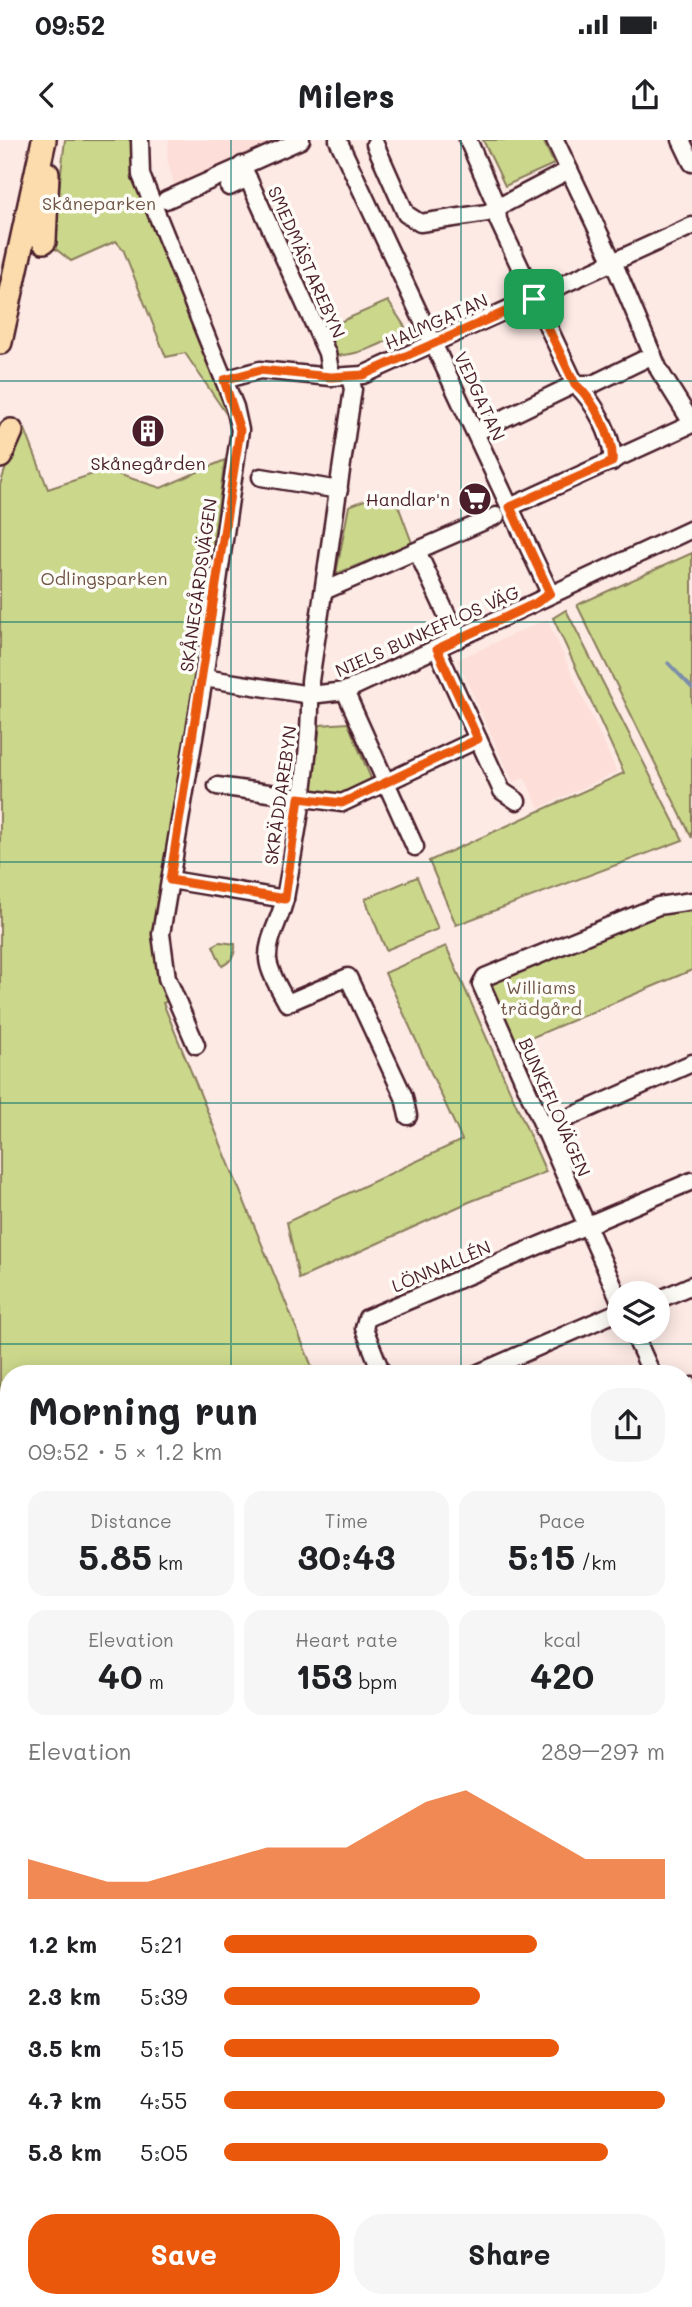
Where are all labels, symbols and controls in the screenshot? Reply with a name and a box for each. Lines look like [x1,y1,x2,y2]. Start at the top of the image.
text: 09:52 [35,8,105,42]
text: Milers [297,74,395,116]
icon: back [28,76,66,114]
icon: share [626,76,664,114]
street label: SMEDMÄSTAREBYN [263,182,351,342]
park label: Skåneparken [42,191,156,215]
pin [504,269,564,329]
icon: arrive [515,280,553,318]
street label: HALMGATAN [381,288,491,354]
street label: VEDGATAN [449,348,511,444]
building icon: Skånegården [129,412,167,450]
place label: Skånegården [90,451,206,475]
supermarket icon: Handlar'n [456,480,494,518]
place label: Handlar'n [366,487,450,511]
street label: SKÅNEGÅRDSVÄGEN [174,497,222,673]
park label: Odlingsparken [41,566,167,590]
street label: NIELS BUNKEFLOS VÄG [331,580,523,682]
street label: SKRÄDDAREBYN [258,724,302,866]
park label: Williams trädgård [500,975,582,1020]
street label: BUNKEFLOVÄGEN [514,1034,596,1180]
street label: LÖNNALLÉN [388,1234,494,1298]
map controls [607,1281,670,1344]
button: layers [607,1281,670,1344]
text: Morning run [28,1385,258,1435]
button: share [591,1388,665,1462]
text: 09:52 · 5 × 1.2 km [28,1436,222,1466]
text: Distance [90,1508,172,1533]
text: Time [325,1508,368,1533]
text: Pace [539,1508,585,1533]
text: 5.85 [78,1533,152,1579]
text: 30:43 [298,1533,395,1579]
text: 5:15 [508,1533,575,1579]
text: km [152,1550,183,1575]
text: /km [575,1550,617,1575]
text: Elevation [88,1627,173,1652]
text: Heart rate [295,1627,398,1652]
text: kcal [543,1627,581,1652]
text: 40 [98,1652,143,1698]
text: 153 [295,1652,352,1698]
text: 420 [530,1652,594,1698]
text: m [143,1669,164,1694]
text: bpm [352,1669,398,1694]
text: Elevation [28,1736,131,1766]
text: 289–297 m [541,1736,665,1766]
text: 1.2 km [28,1929,97,1959]
text: 5:21 [140,1929,184,1959]
text: 2.3 km [28,1981,101,2011]
text: 5:39 [140,1981,188,2011]
text: 3.5 km [28,2033,101,2063]
text: 5:15 [140,2033,184,2063]
text: 4.7 km [28,2085,101,2115]
text: 4:55 [140,2085,187,2115]
text: 5.8 km [28,2137,102,2167]
text: 5:05 [140,2137,188,2167]
button: Save [28,2214,340,2294]
button: Share [354,2214,665,2294]

